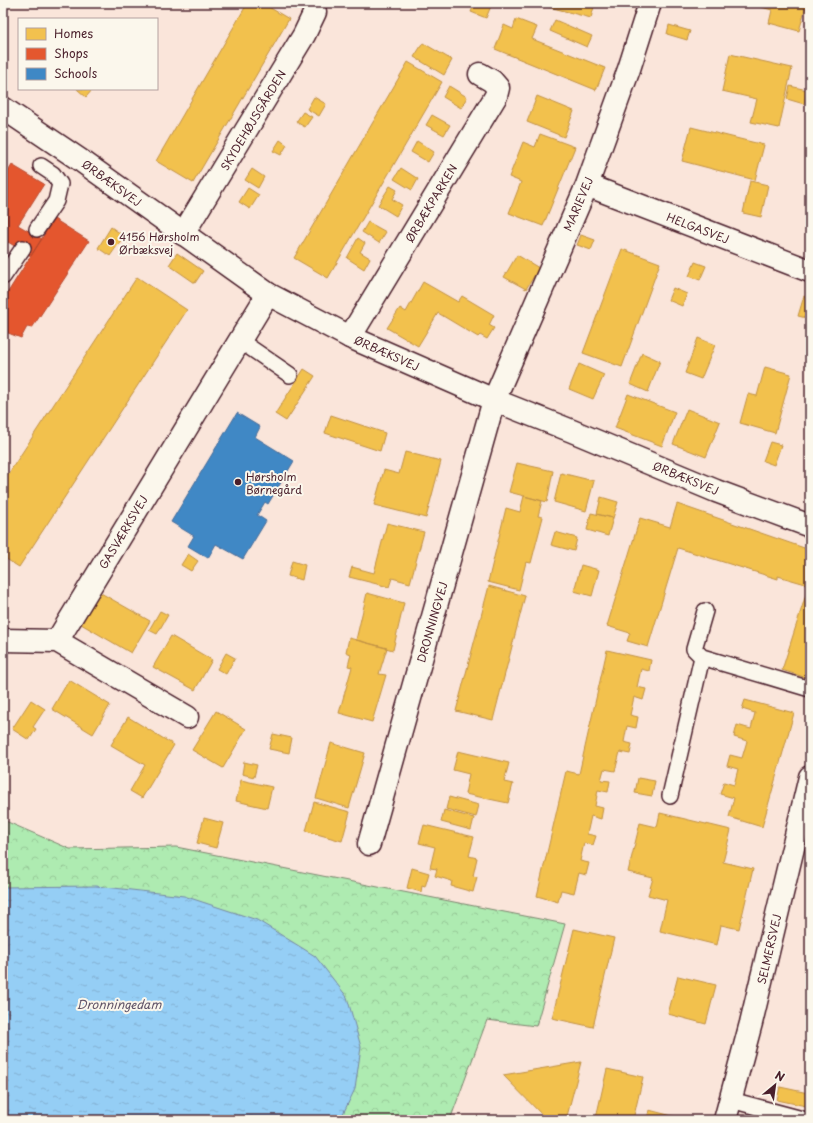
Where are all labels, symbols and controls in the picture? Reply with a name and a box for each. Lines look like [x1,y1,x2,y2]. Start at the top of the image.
legend [18,18,158,90]
text: Homes [54,24,93,42]
text: Shops [54,44,89,62]
text: Schools [54,64,98,82]
street label: SKYDEHØJSGÅRDEN [216,67,290,173]
street label: ØRBÆKSVEJ [79,156,145,210]
street label: ØRBÆKPARKEN [401,161,461,245]
street label: MARIEVEJ [559,174,597,234]
street label: HELGASVEJ [664,208,732,248]
place label: 4156 Hørsholm Ørbæksvej [119,228,199,258]
marker: 4156 Hørsholm Ørbæksvej [106,237,116,247]
street label: ØRBÆKSVEJ [352,331,422,375]
street label: ØRBÆKSVEJ [650,457,722,499]
place label: Hørsholm Børnegård [246,468,302,498]
marker: Hørsholm Børnegård [233,477,243,487]
street label: GASVÆRKSVEJ [94,492,152,572]
street label: DRONNINGVEJ [412,580,452,664]
street label: SELMERSVEJ [753,912,785,986]
water label: Dronningedam [77,995,162,1013]
north arrow [755,1065,795,1105]
text: N [772,1066,788,1086]

